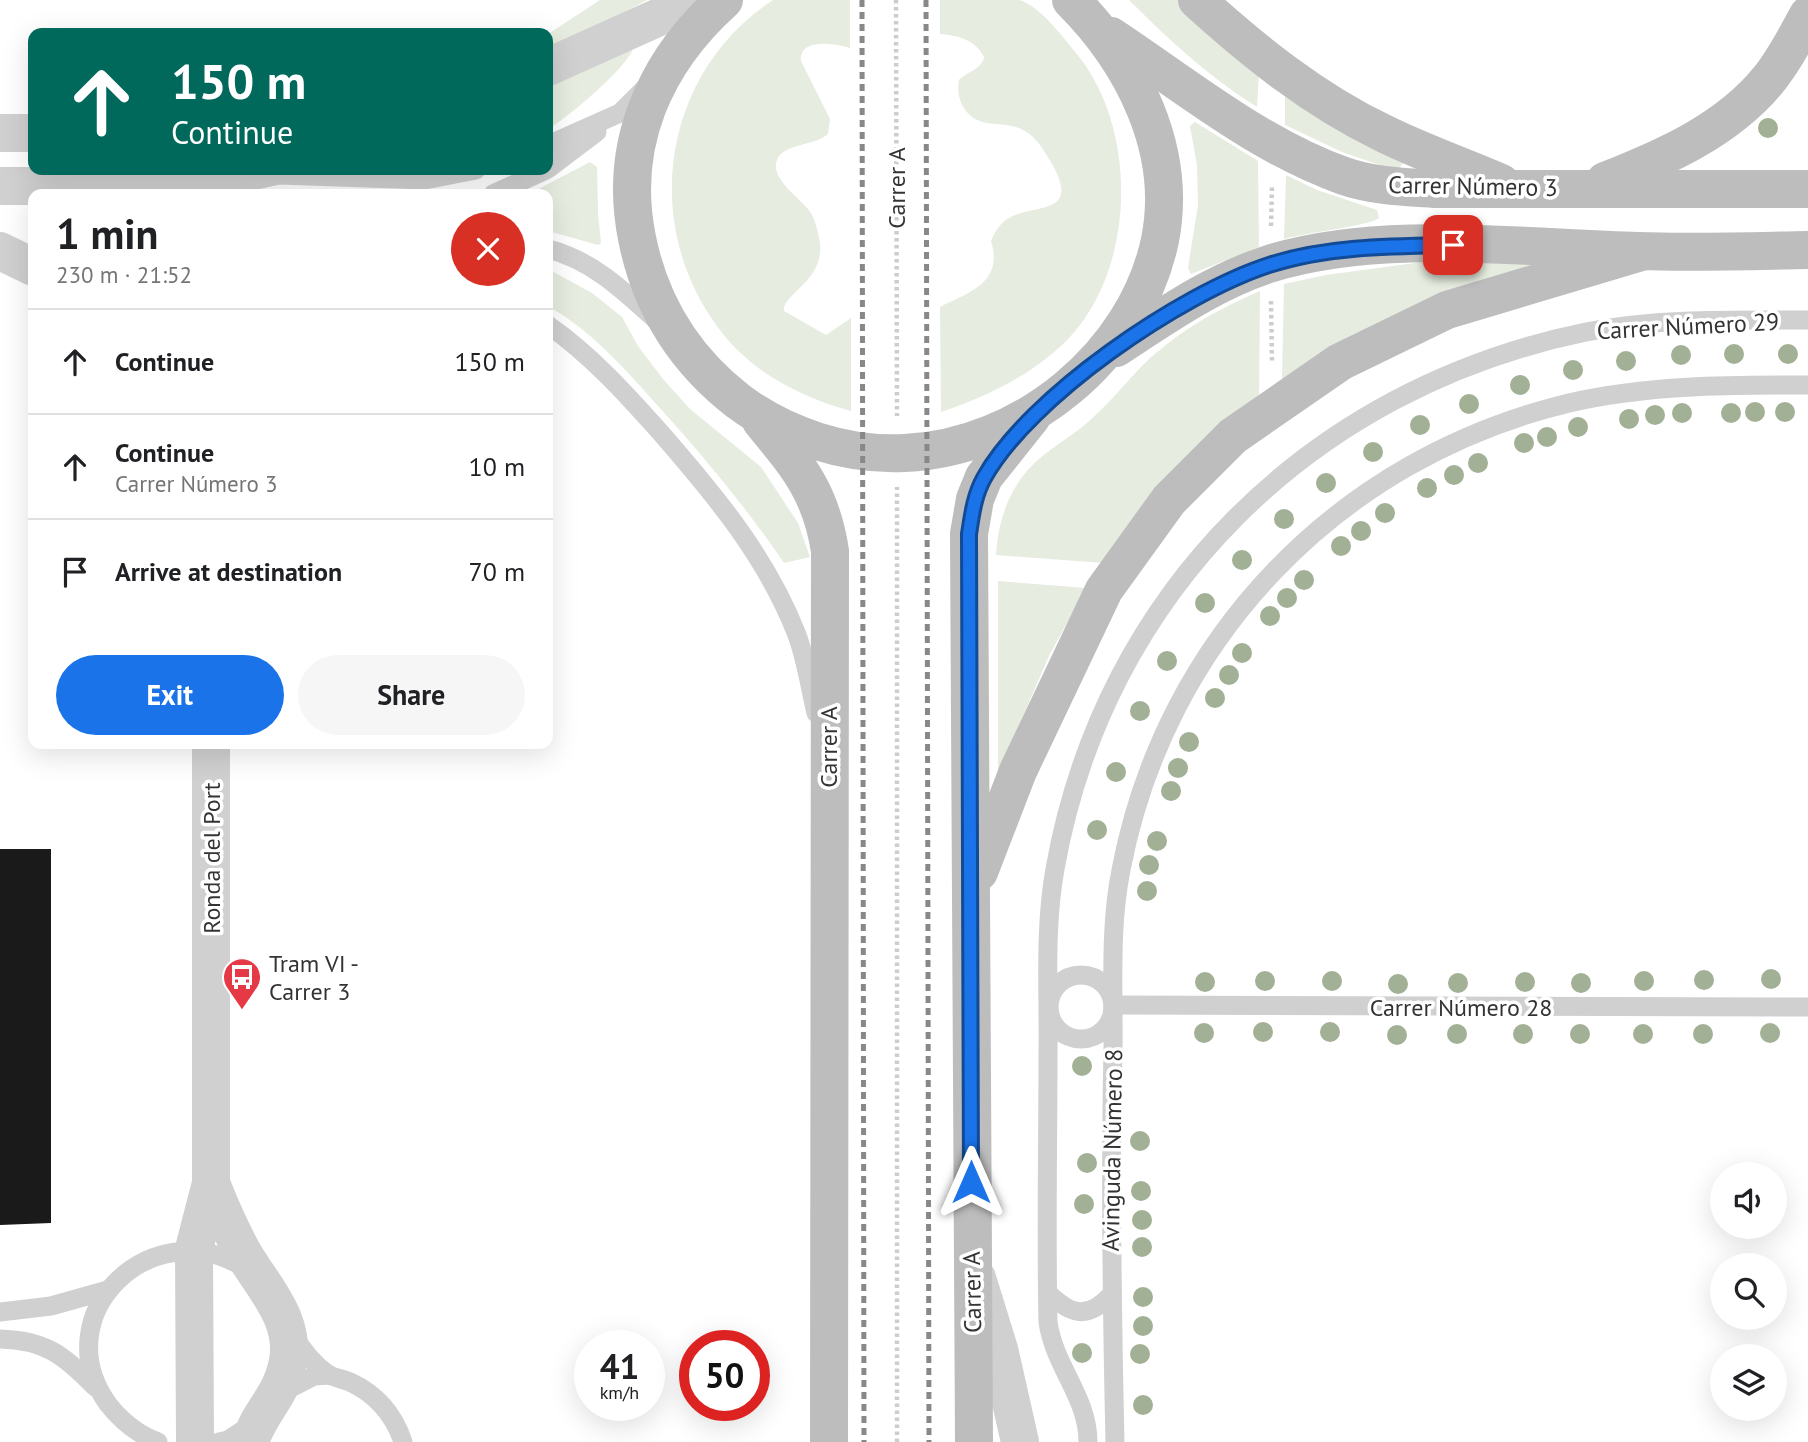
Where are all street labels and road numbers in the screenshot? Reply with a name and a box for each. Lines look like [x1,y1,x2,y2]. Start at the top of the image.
street label: Carrer A [881,147,912,229]
street label: Carrer Número 3 [1388,169,1558,203]
street label: Carrer Número 29 [1596,306,1780,346]
street label: Carrer A [813,706,844,788]
street label: Ronda del Port [196,782,227,934]
street label: Carrer Número 28 [1370,992,1552,1023]
street label: Avinguda Número 8 [1095,1048,1129,1252]
street label: Carrer A [956,1251,988,1333]

